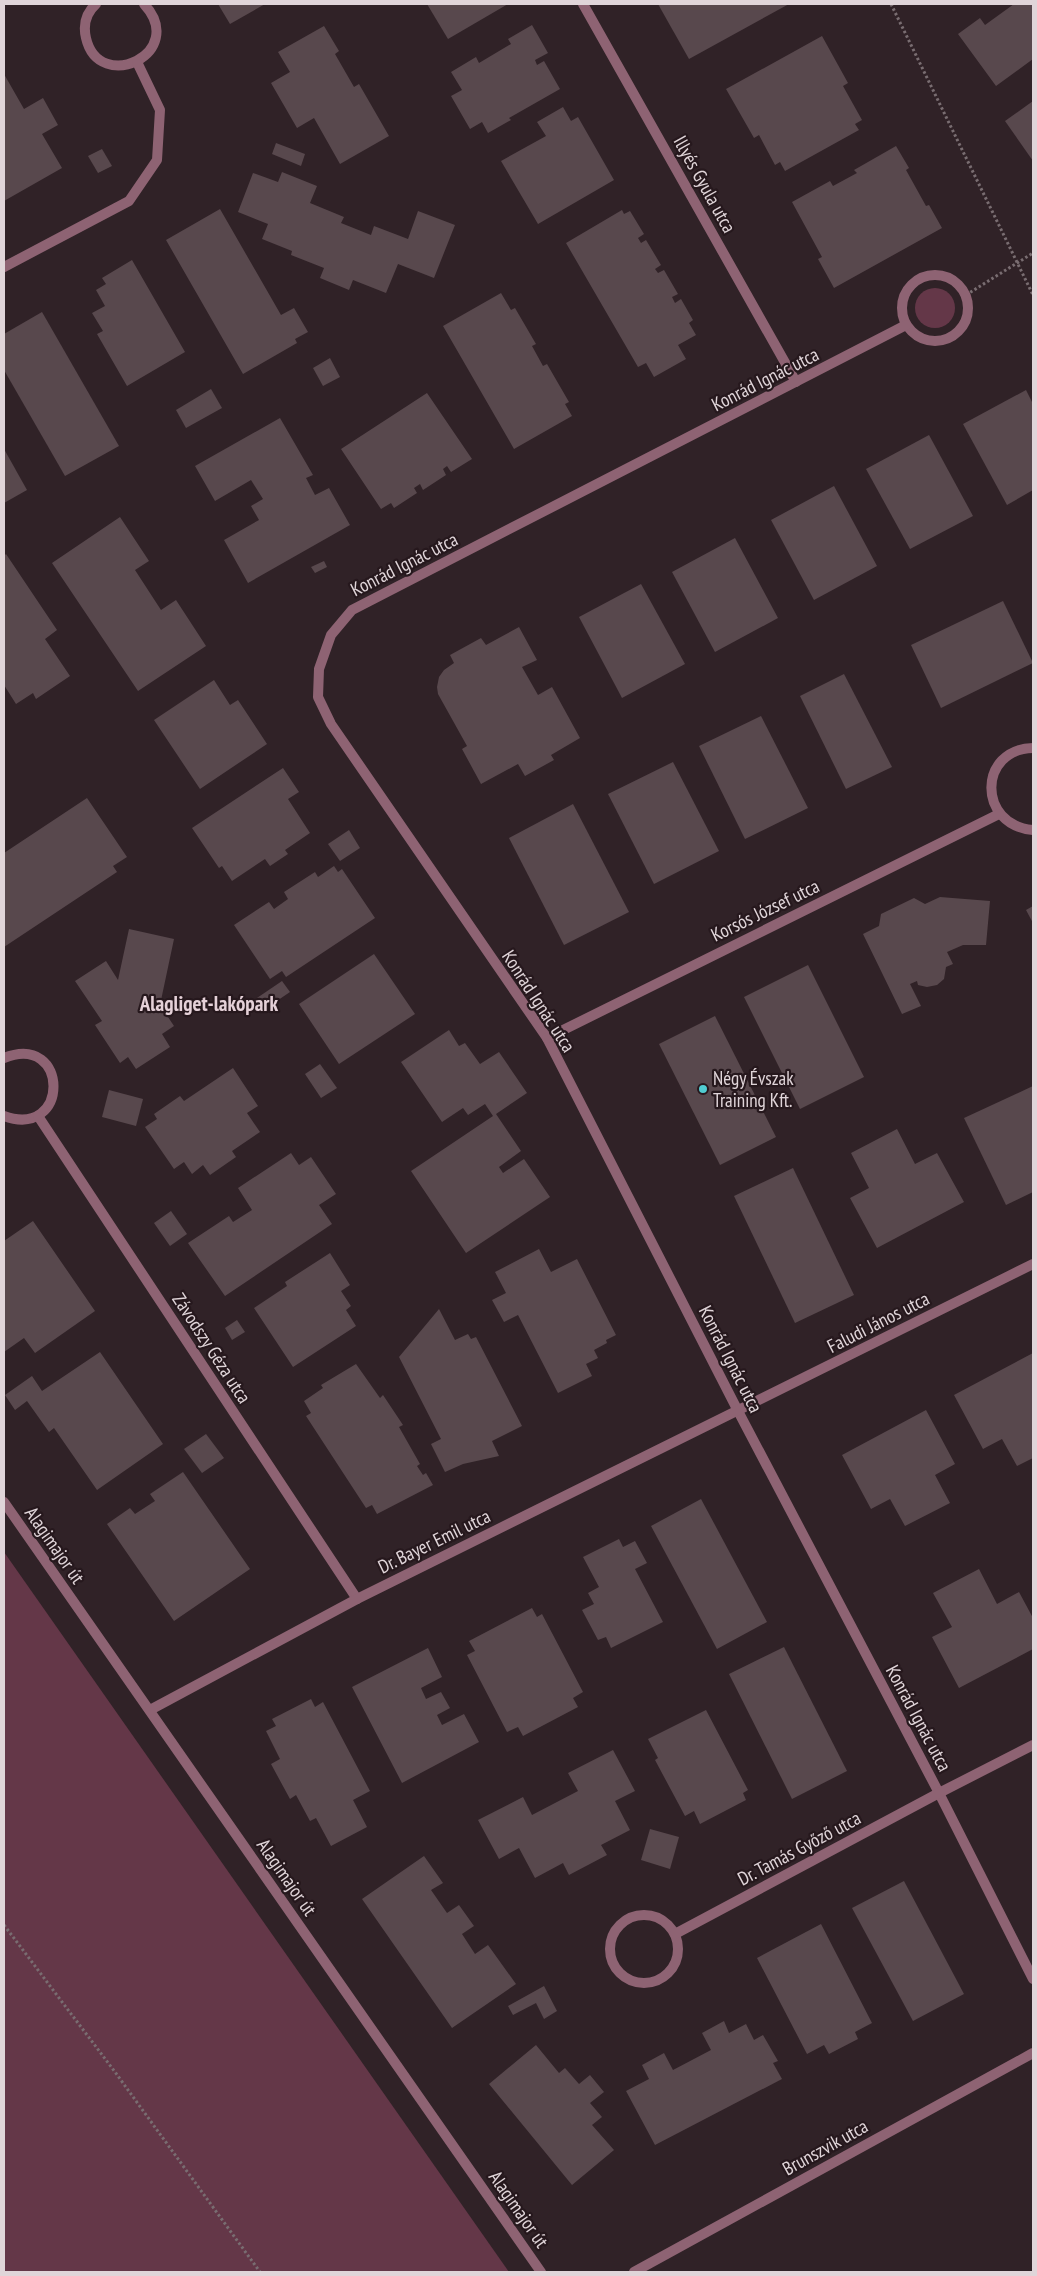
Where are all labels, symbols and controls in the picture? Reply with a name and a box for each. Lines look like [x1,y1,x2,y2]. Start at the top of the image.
street label: Illyés Gyula utca [669,131,741,237]
street label: Konrád Ignác utca [707,342,823,416]
street label: Konrád Ignác utca [346,527,462,601]
street label: Korsós József utca [707,873,823,947]
street label: Konrád Ignác utca [497,945,581,1057]
district label: Alagliget-lakópark [139,990,279,1017]
place label: Négy Évszak Training Kft. [713,1066,794,1112]
marker: Négy Évszak Training Kft. [697,1083,709,1095]
street label: Faludi János utca [823,1286,933,1358]
street label: Závodszy Géza utca [167,1288,257,1408]
street label: Konrád Ignác utca [694,1301,768,1417]
street label: Alagimajor út [20,1502,91,1589]
street label: Dr. Bayer Emil utca [374,1503,494,1579]
street label: Konrád Ignác utca [881,1661,957,1775]
street label: Dr. Tamás Győző utca [733,1805,865,1891]
street label: Alagimajor út [252,1834,323,1921]
street label: Brunszvik utca [778,2114,872,2180]
street label: Alagimajor út [484,2166,555,2253]

